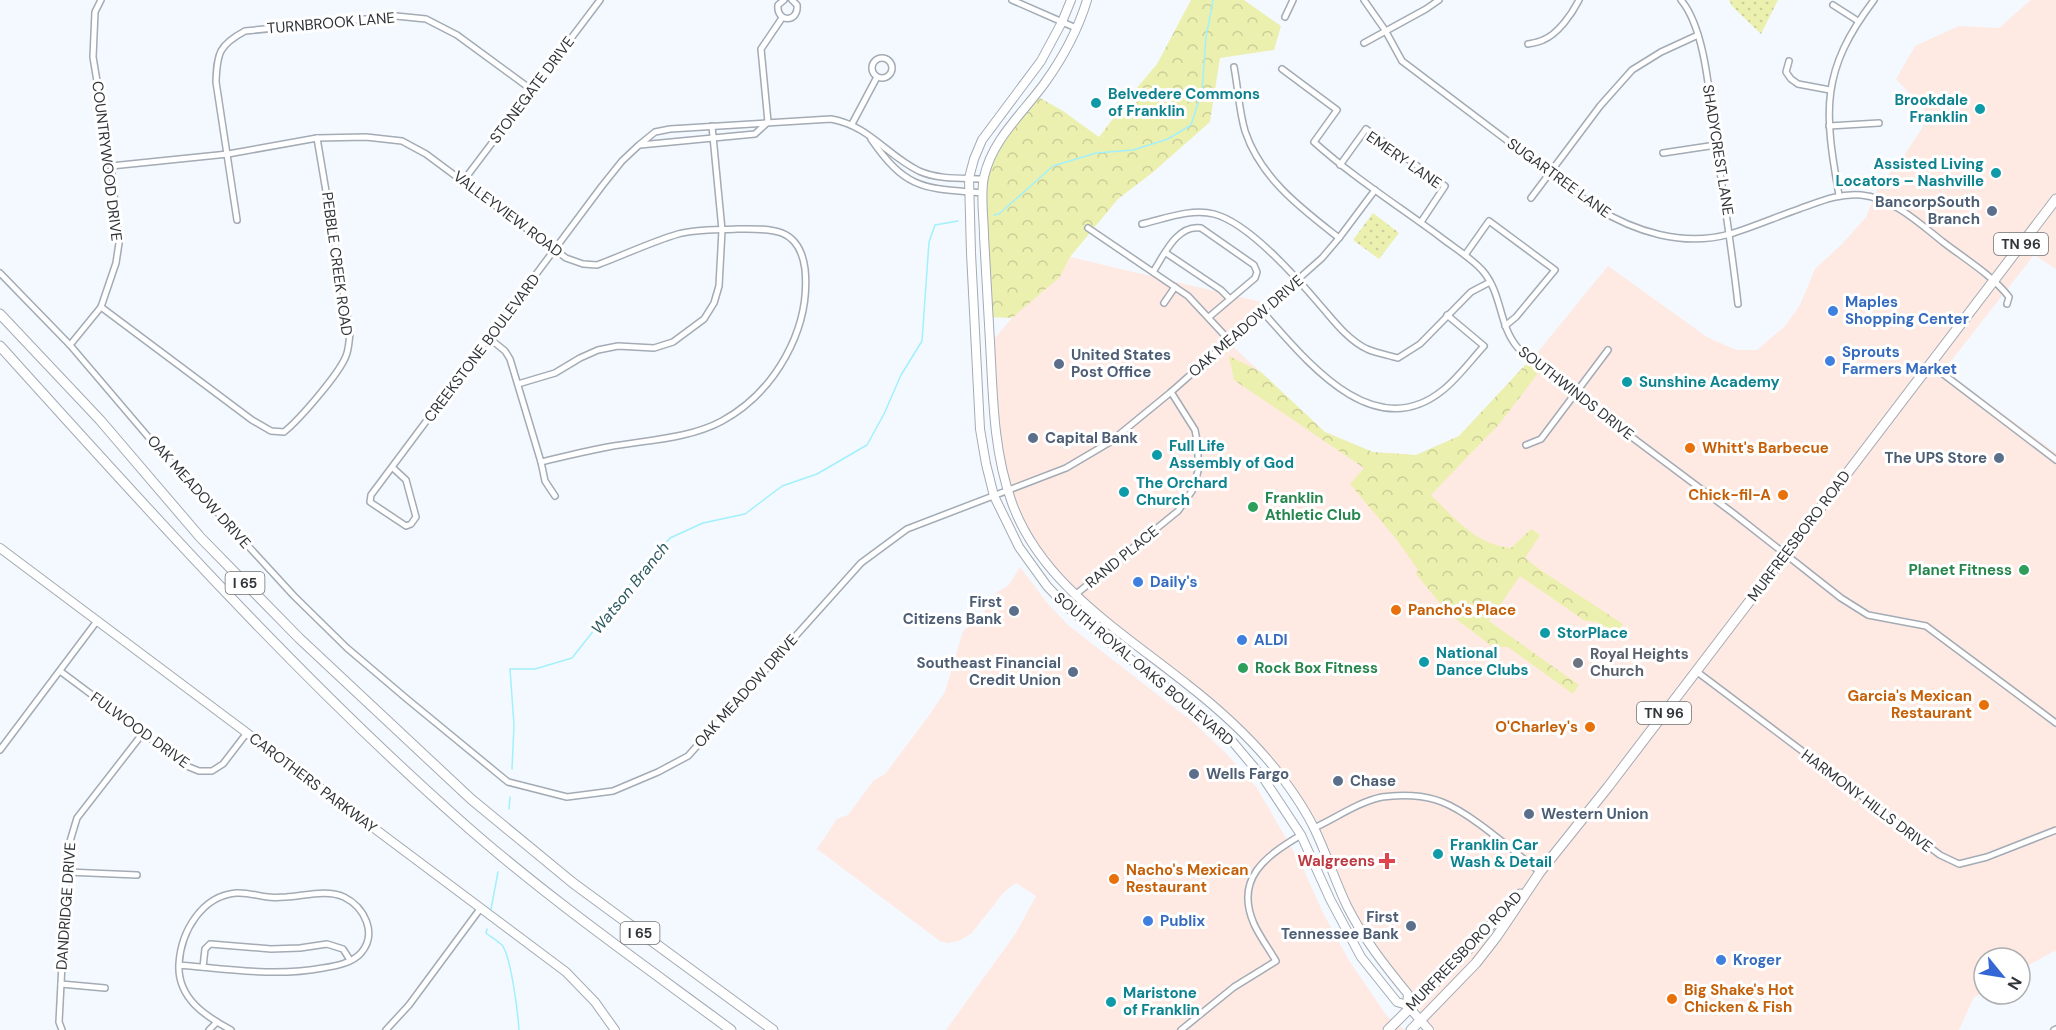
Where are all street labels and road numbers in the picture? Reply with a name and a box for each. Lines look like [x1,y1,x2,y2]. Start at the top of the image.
street label: TURNBROOK LANE [266,7,396,39]
street label: STONEGATE DRIVE [485,32,579,148]
street label: COUNTRYWOOD DRIVE [87,80,127,242]
street label: SHADYCREST LANE [1698,83,1738,217]
street label: EMERY LANE [1362,127,1446,193]
street label: SUGARTREE LANE [1503,134,1615,222]
street label: VALLEYVIEW ROAD [449,166,567,262]
street label: PEBBLE CREEK ROAD [317,191,357,337]
road number: TN 96 [1994,233,2048,255]
street label: CREEKSTONE BOULEVARD [420,270,544,426]
street label: OAK MEADOW DRIVE [1184,271,1308,381]
street label: SOUTHWINDS DRIVE [1514,342,1638,444]
street label: OAK MEADOW DRIVE [143,431,255,553]
street label: MURFREESBORO ROAD [1743,466,1855,606]
street label: RAND PLACE [1081,521,1163,593]
road number: I 65 [226,572,264,594]
street label: SOUTH ROYAL OAKS BOULEVARD [1050,588,1238,750]
street label: OAK MEADOW DRIVE [690,630,802,752]
street label: FULWOOD DRIVE [87,687,193,773]
road number: TN 96 [1637,702,1691,724]
street label: CAROTHERS PARKWAY [245,728,381,838]
street label: HARMONY HILLS DRIVE [1797,745,1937,857]
street label: DANDRIDGE DRIVE [52,841,80,971]
street label: MURFREESBORO ROAD [1402,887,1526,1015]
road number: I 65 [620,922,660,944]

